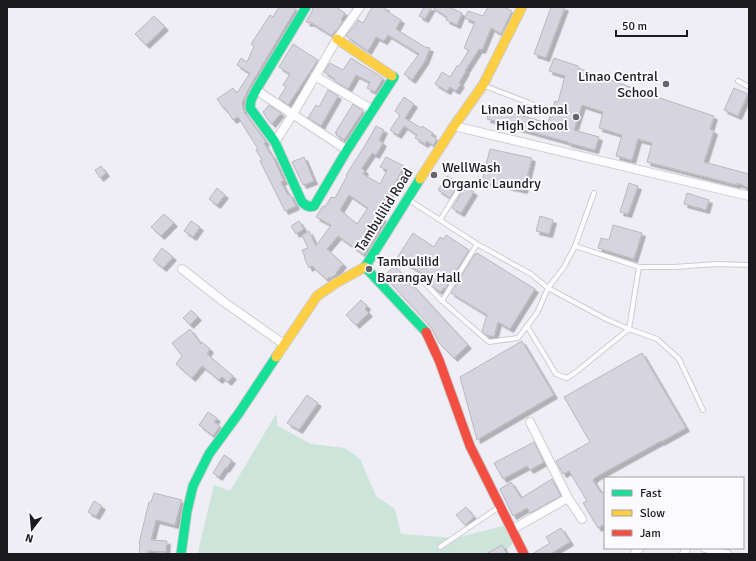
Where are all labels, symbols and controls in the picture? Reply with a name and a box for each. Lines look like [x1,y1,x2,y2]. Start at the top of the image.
scale bar [616,12,687,38]
text: 50 m [622,19,647,34]
place label: Linao Central School [578,68,658,101]
marker: Linao Central School [661,79,671,89]
place label: Linao National High School [481,101,568,134]
marker: Linao National High School [571,112,581,122]
place label: WellWash Organic Laundry [442,159,541,192]
street label: Tambulilid Road [352,165,416,255]
marker: WellWash Organic Laundry [429,170,439,180]
place label: Tambulilid Barangay Hall [377,253,461,286]
marker: Tambulilid Barangay Hall [364,264,374,274]
legend [604,477,744,549]
text: Fast [640,486,661,501]
text: Slow [640,506,665,521]
north arrow [12,509,52,549]
text: Jam [640,526,661,541]
text: N [24,531,35,545]

